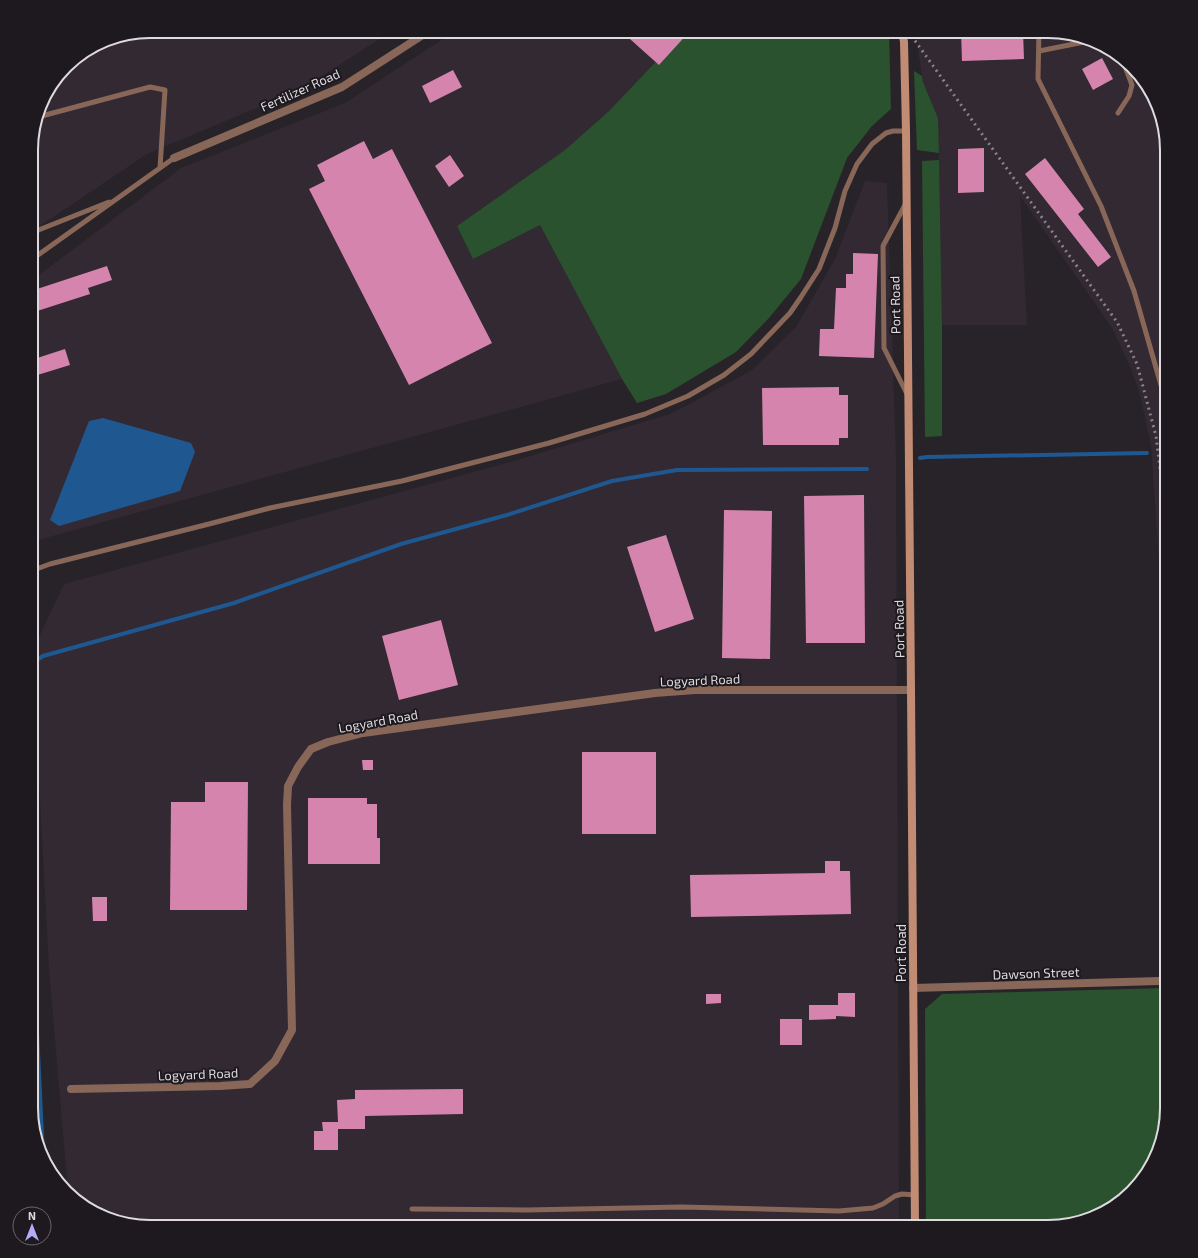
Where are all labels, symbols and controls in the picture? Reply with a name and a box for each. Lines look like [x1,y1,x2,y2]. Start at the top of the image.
street label: Fertilizer Road [258,65,342,115]
street label: Port Road [886,276,904,334]
street label: Port Road [890,600,908,658]
street label: Logyard Road [659,671,741,689]
street label: Logyard Road [337,706,419,736]
street label: Port Road [893,924,909,982]
street label: Dawson Street [992,963,1080,983]
street label: Logyard Road [157,1065,239,1083]
north arrow [12,1206,52,1246]
text: N [28,1209,36,1222]

